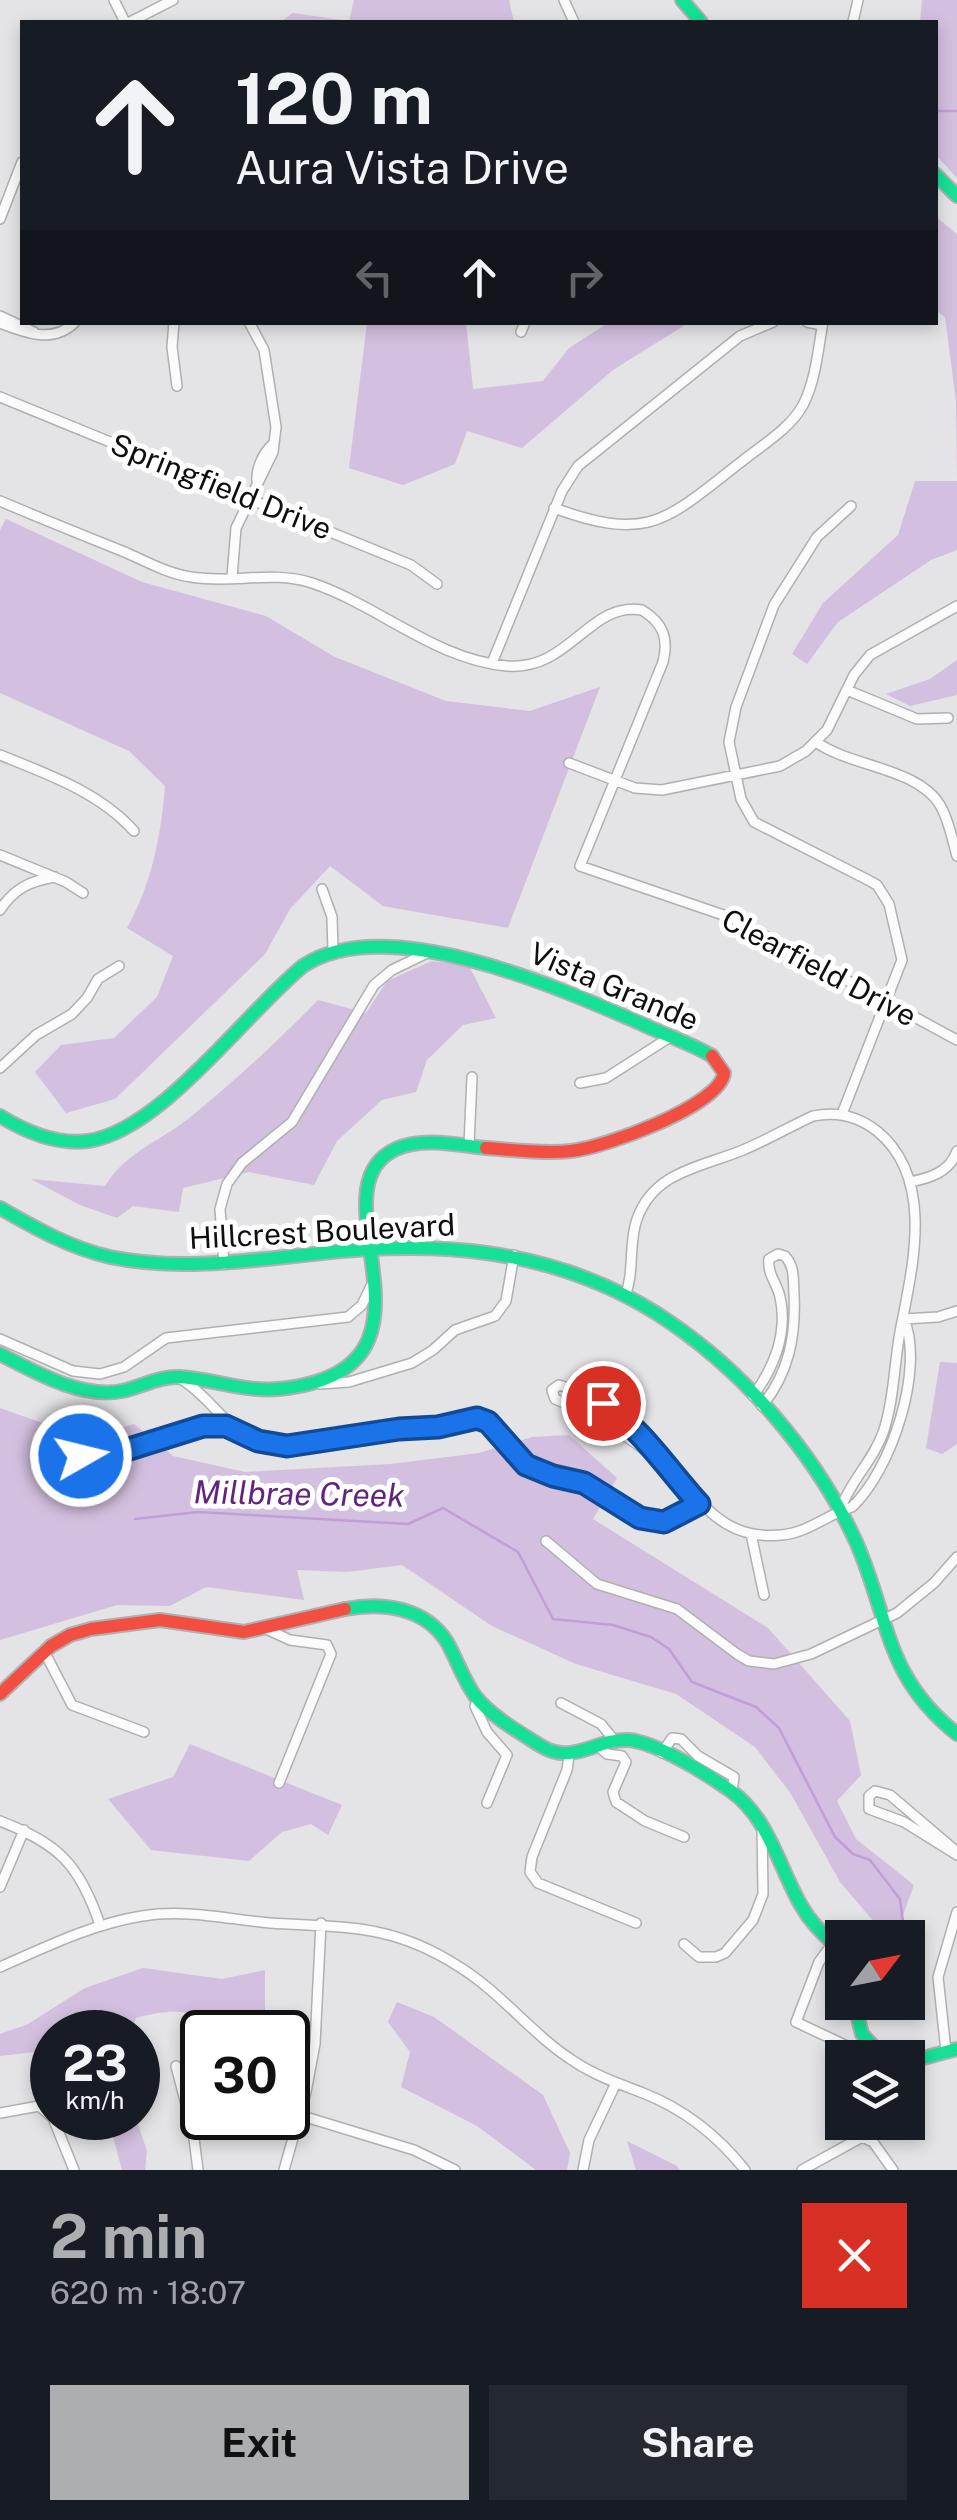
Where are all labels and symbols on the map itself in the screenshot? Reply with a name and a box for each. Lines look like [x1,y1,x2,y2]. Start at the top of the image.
street label: Springfield Drive [106,425,337,547]
street label: Clearfield Drive [716,901,923,1034]
street label: Vista Grande [525,934,704,1038]
street label: Hillcrest Boulevard [188,1206,456,1256]
pin [561,1361,646,1446]
position arrow [29,1404,133,1508]
water label: Millbrae Creek [193,1473,406,1514]
north arrow [825,1920,925,2020]
speed limit sign: 30 [180,2010,310,2140]

